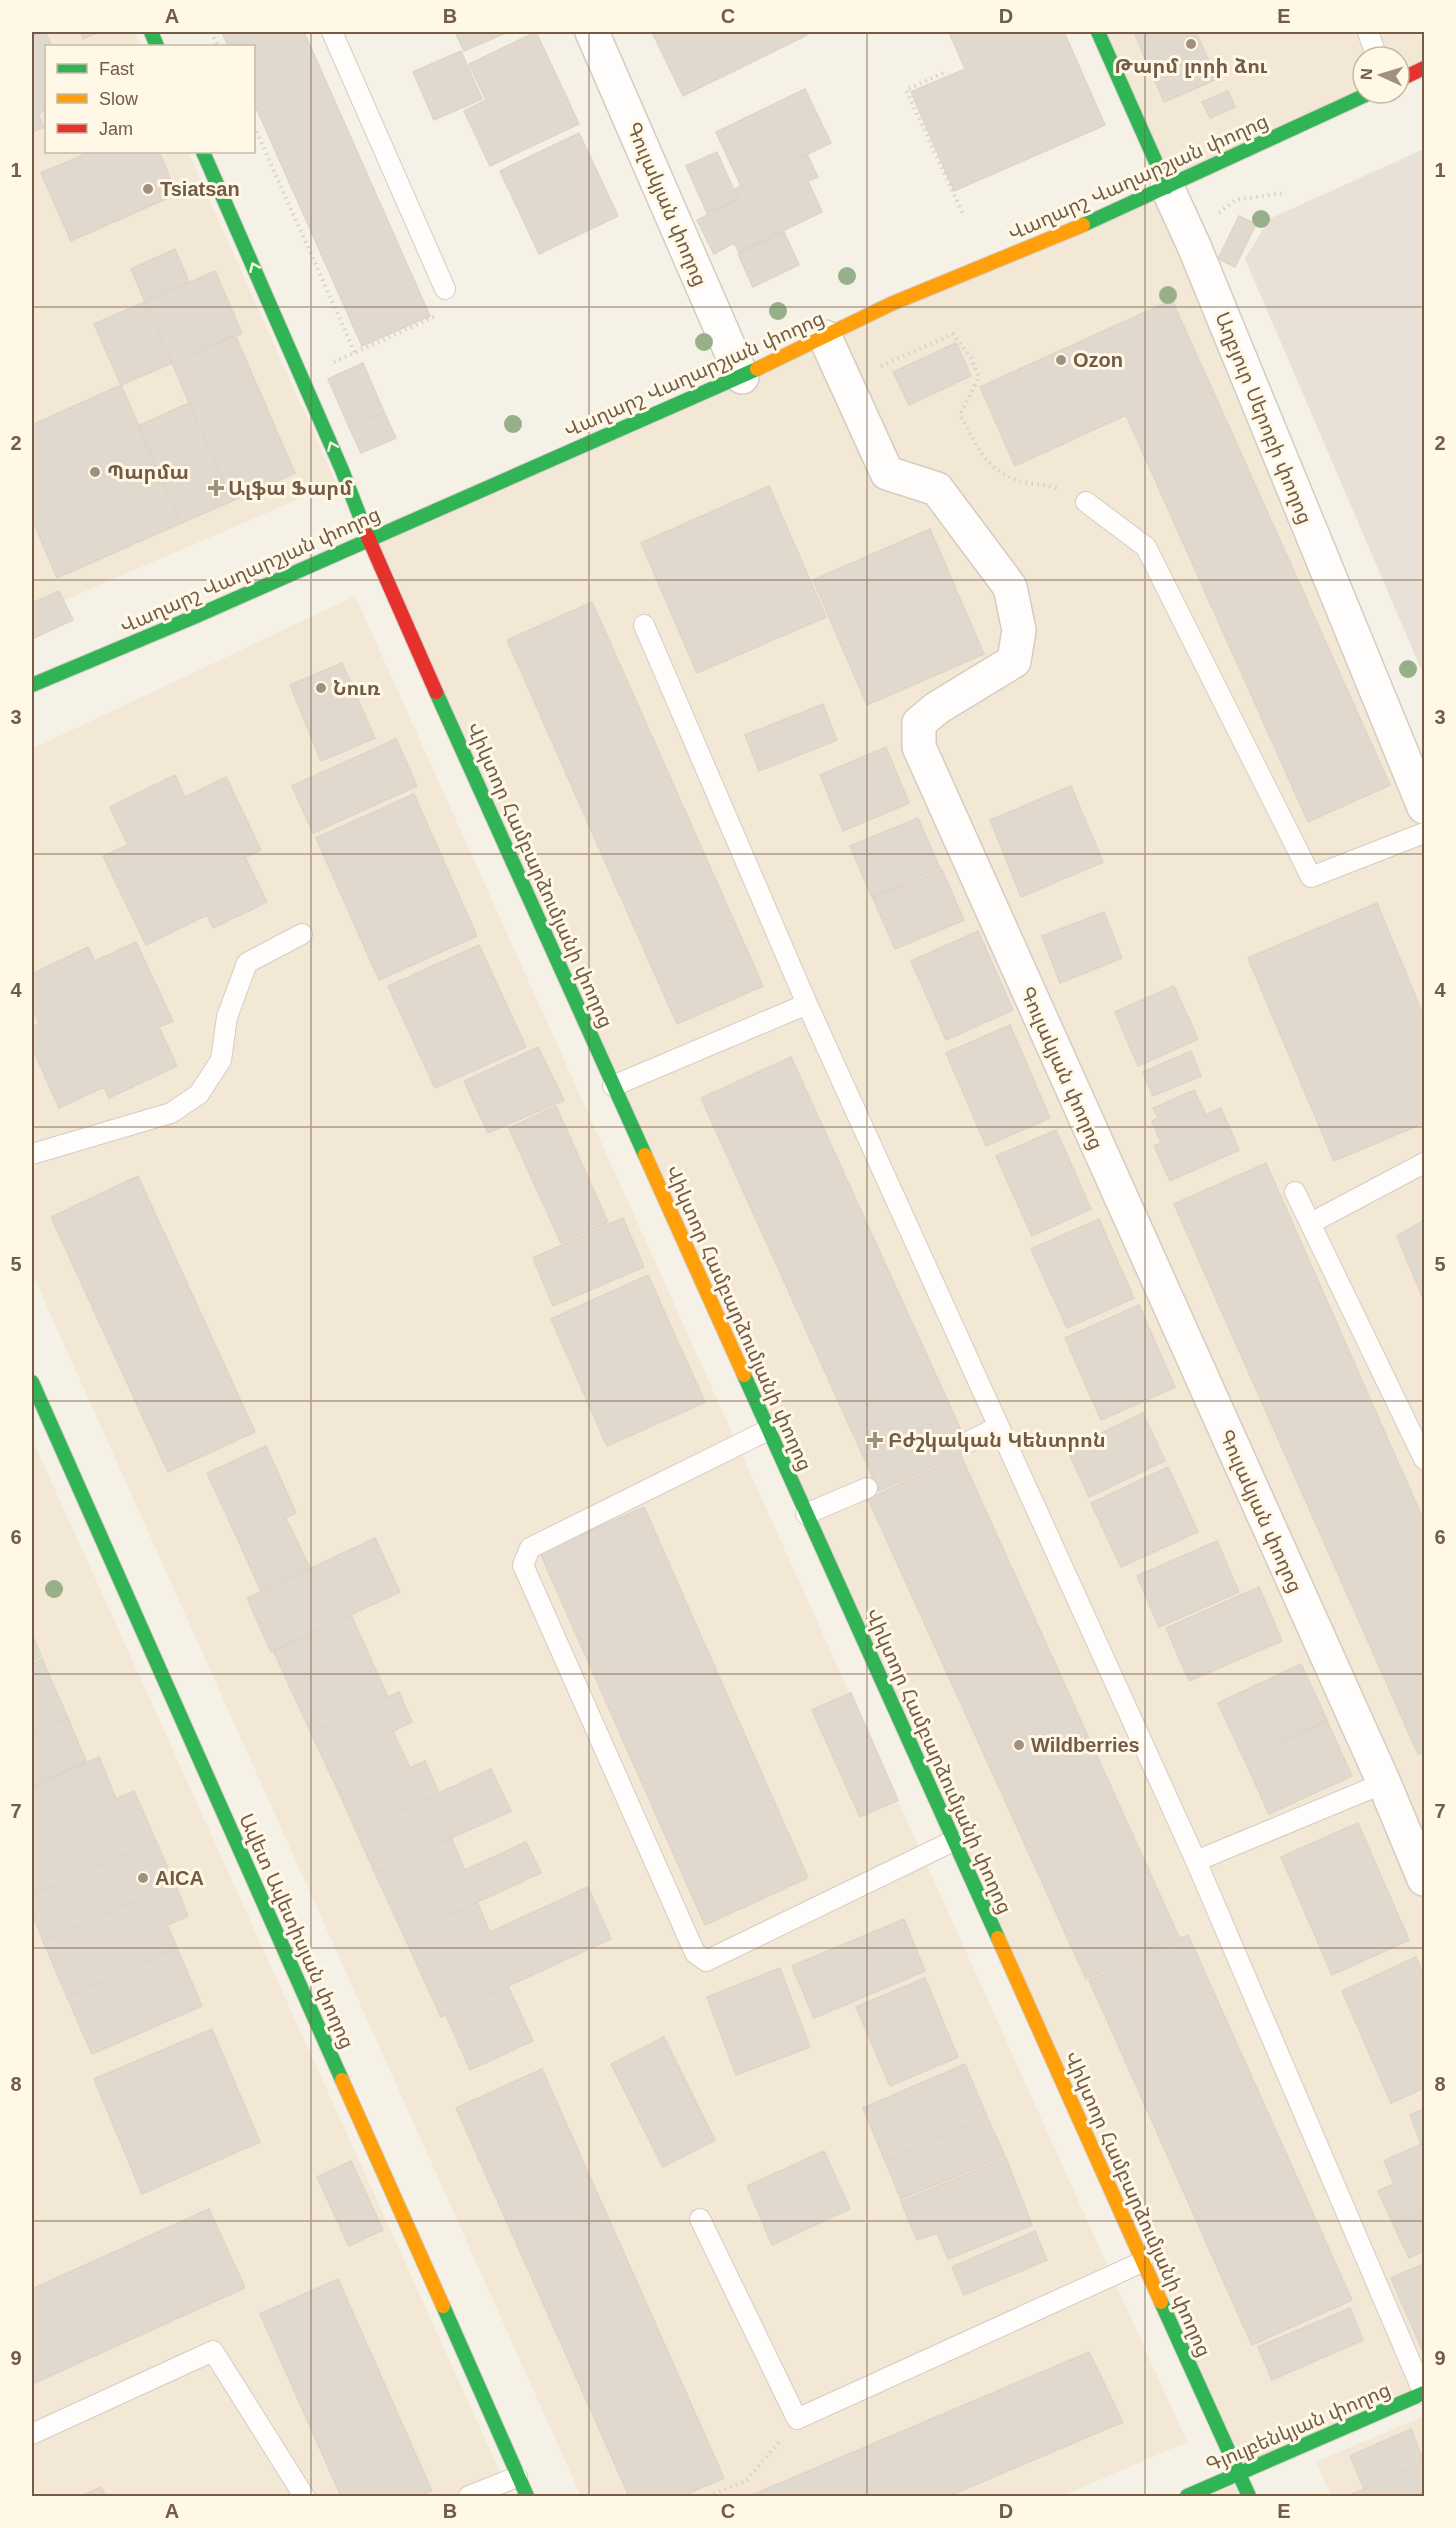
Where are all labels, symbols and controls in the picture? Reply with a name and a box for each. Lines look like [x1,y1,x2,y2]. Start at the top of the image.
text: A [165,5,179,27]
text: B [443,5,457,27]
text: C [721,5,735,27]
text: D [999,5,1013,27]
text: E [1277,5,1291,27]
marker: Թարմ լորի ձու [1184,37,1198,51]
legend [45,45,255,153]
north arrow [1351,45,1411,105]
place label: Թարմ լորի ձու [1115,55,1267,78]
text: Fast [99,59,134,79]
text: N [1358,68,1375,80]
text: Slow [99,89,139,109]
street label: Վաղարշ Վաղարշյան փողոց [1005,110,1272,245]
text: Jam [99,119,133,139]
street label: Գուլակյան փողոց [622,119,712,290]
text: 1 [10,159,22,181]
text: 1 [1434,159,1446,181]
place label: Tsiatsan [160,178,240,200]
marker: Tsiatsan [141,182,155,196]
one-way arrow [249,262,261,273]
street label: Վաղարշ Վաղարշյան փողոց [561,307,828,442]
street label: Աղբյուր Սերոբի փողոց [1210,309,1317,528]
place label: Ozon [1073,349,1123,371]
marker: Ozon [1054,353,1068,367]
text: 2 [10,432,22,454]
text: 2 [1434,432,1446,454]
one-way arrow [327,441,339,452]
place label: Պարմա [107,461,189,484]
marker: Պարմա [88,465,102,479]
place label: Ալֆա Ֆարմ [228,477,353,500]
marker: Ալֆա Ֆարմ [209,481,223,495]
street label: Վաղարշ Վաղարշյան փողոց [117,503,384,638]
place label: Նուռ [333,677,381,699]
marker: Նուռ [314,681,328,695]
text: 3 [10,706,22,728]
text: 3 [1434,706,1446,728]
street label: Վիկտոր Համբարձումյանի փողոց [462,719,618,1032]
text: 4 [10,979,22,1001]
text: 4 [1434,979,1446,1001]
street label: Գուլակյան փողոց [1015,983,1108,1153]
street label: Վիկտոր Համբարձումյանի փողոց [661,1162,817,1475]
text: 5 [10,1253,22,1275]
text: 5 [1434,1253,1446,1275]
street label: Գուլակյան փողոց [1214,1426,1307,1596]
place label: Բժշկական Կենտրոն [888,1429,1106,1452]
marker: Բժշկական Կենտրոն [866,1431,884,1449]
text: 6 [10,1526,22,1548]
text: 6 [1434,1526,1446,1548]
street label: Վիկտոր Համբարձումյանի փողոց [861,1605,1017,1918]
place label: Wildberries [1031,1734,1140,1756]
marker: Wildberries [1012,1738,1026,1752]
text: 7 [10,1800,22,1822]
text: 7 [1434,1800,1446,1822]
street label: Ավետ Ավետիսյան փողոց [234,1810,359,2052]
place label: AICA [155,1867,204,1889]
marker: AICA [136,1871,150,1885]
street label: Վիկտոր Համբարձումյանի փողոց [1060,2048,1216,2361]
text: 8 [10,2073,22,2095]
text: 8 [1434,2073,1446,2095]
text: 9 [10,2347,22,2369]
text: 9 [1434,2347,1446,2369]
street label: Գյուլբենկյան փողոց [1202,2378,1394,2477]
text: A [165,2500,179,2522]
text: B [443,2500,457,2522]
text: C [721,2500,735,2522]
text: D [999,2500,1013,2522]
text: E [1277,2500,1291,2522]

